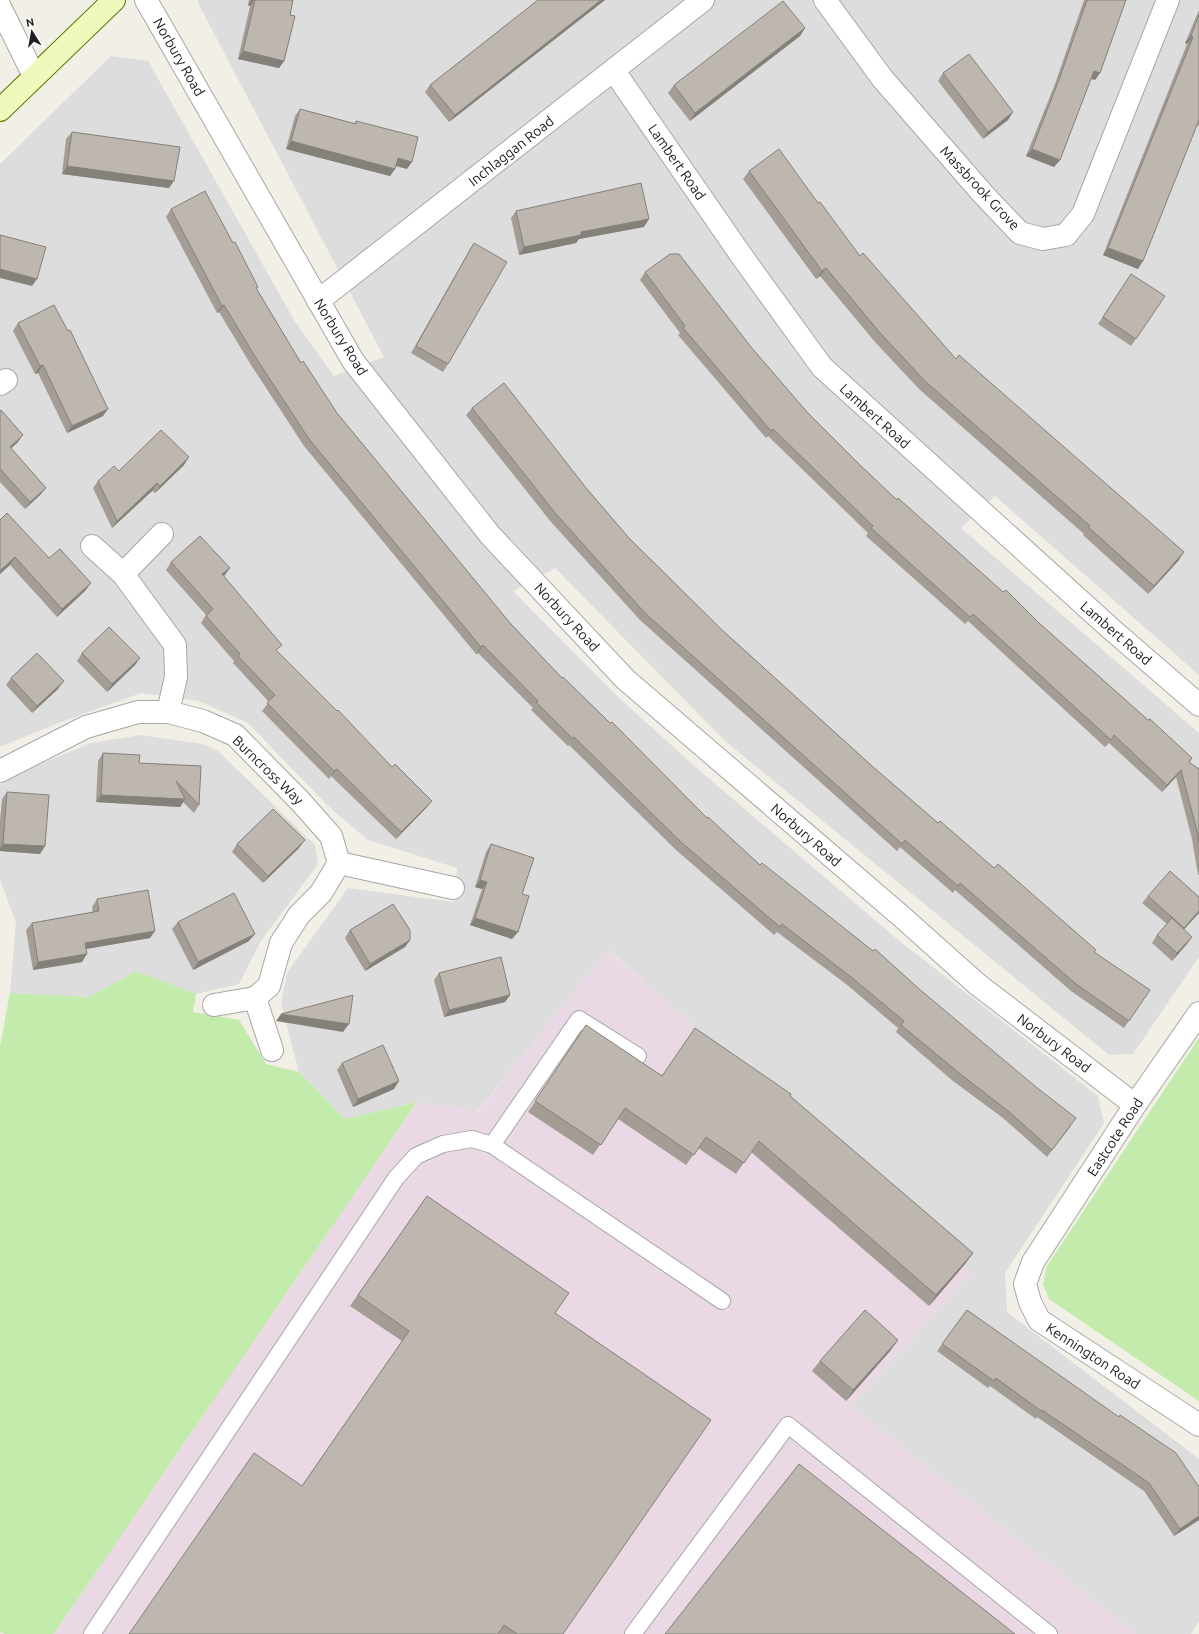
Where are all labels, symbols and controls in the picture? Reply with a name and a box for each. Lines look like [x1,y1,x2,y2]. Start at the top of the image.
north arrow [12,12,52,52]
street label: Norbury Road [150,15,208,99]
text: N [25,16,35,29]
street label: Inchlaggan Road [465,113,557,189]
street label: Lambert Road [645,121,709,203]
street label: Massbrook Grove [937,143,1023,233]
street label: Norbury Road [311,296,371,378]
street label: Lambert Road [837,380,913,452]
street label: Norbury Road [531,580,603,654]
street label: Lambert Road [1077,598,1155,668]
street label: Burncross Way [229,732,307,808]
street label: Norbury Road [768,800,844,870]
street label: Norbury Road [1014,1010,1094,1076]
street label: Eastcote Road [1084,1095,1146,1179]
street label: Kennington Road [1043,1320,1143,1392]

